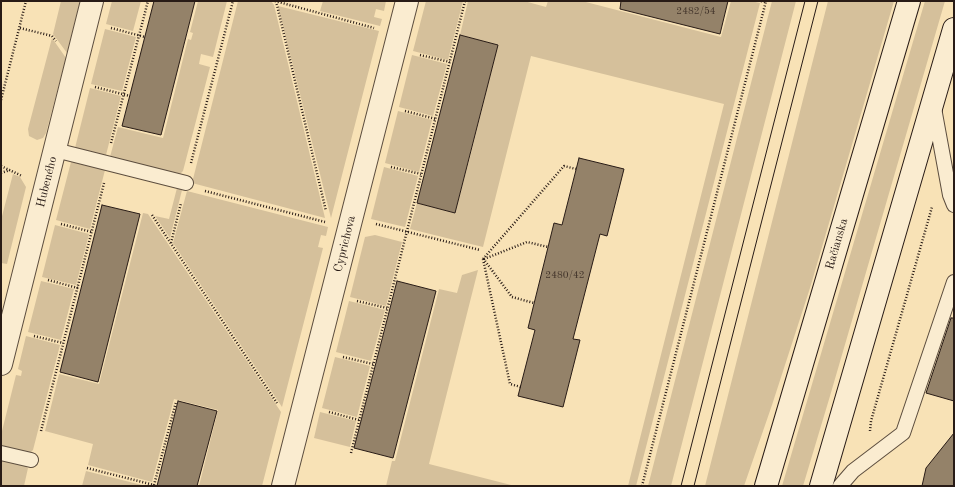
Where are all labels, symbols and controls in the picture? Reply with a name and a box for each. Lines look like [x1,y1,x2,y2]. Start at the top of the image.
house number: 2482/54 [676,5,716,17]
street label: Hubeného [34,155,60,209]
street label: Cyprichova [331,214,359,274]
street label: Račianska [823,217,851,271]
house number: 2480/42 [545,269,585,281]

